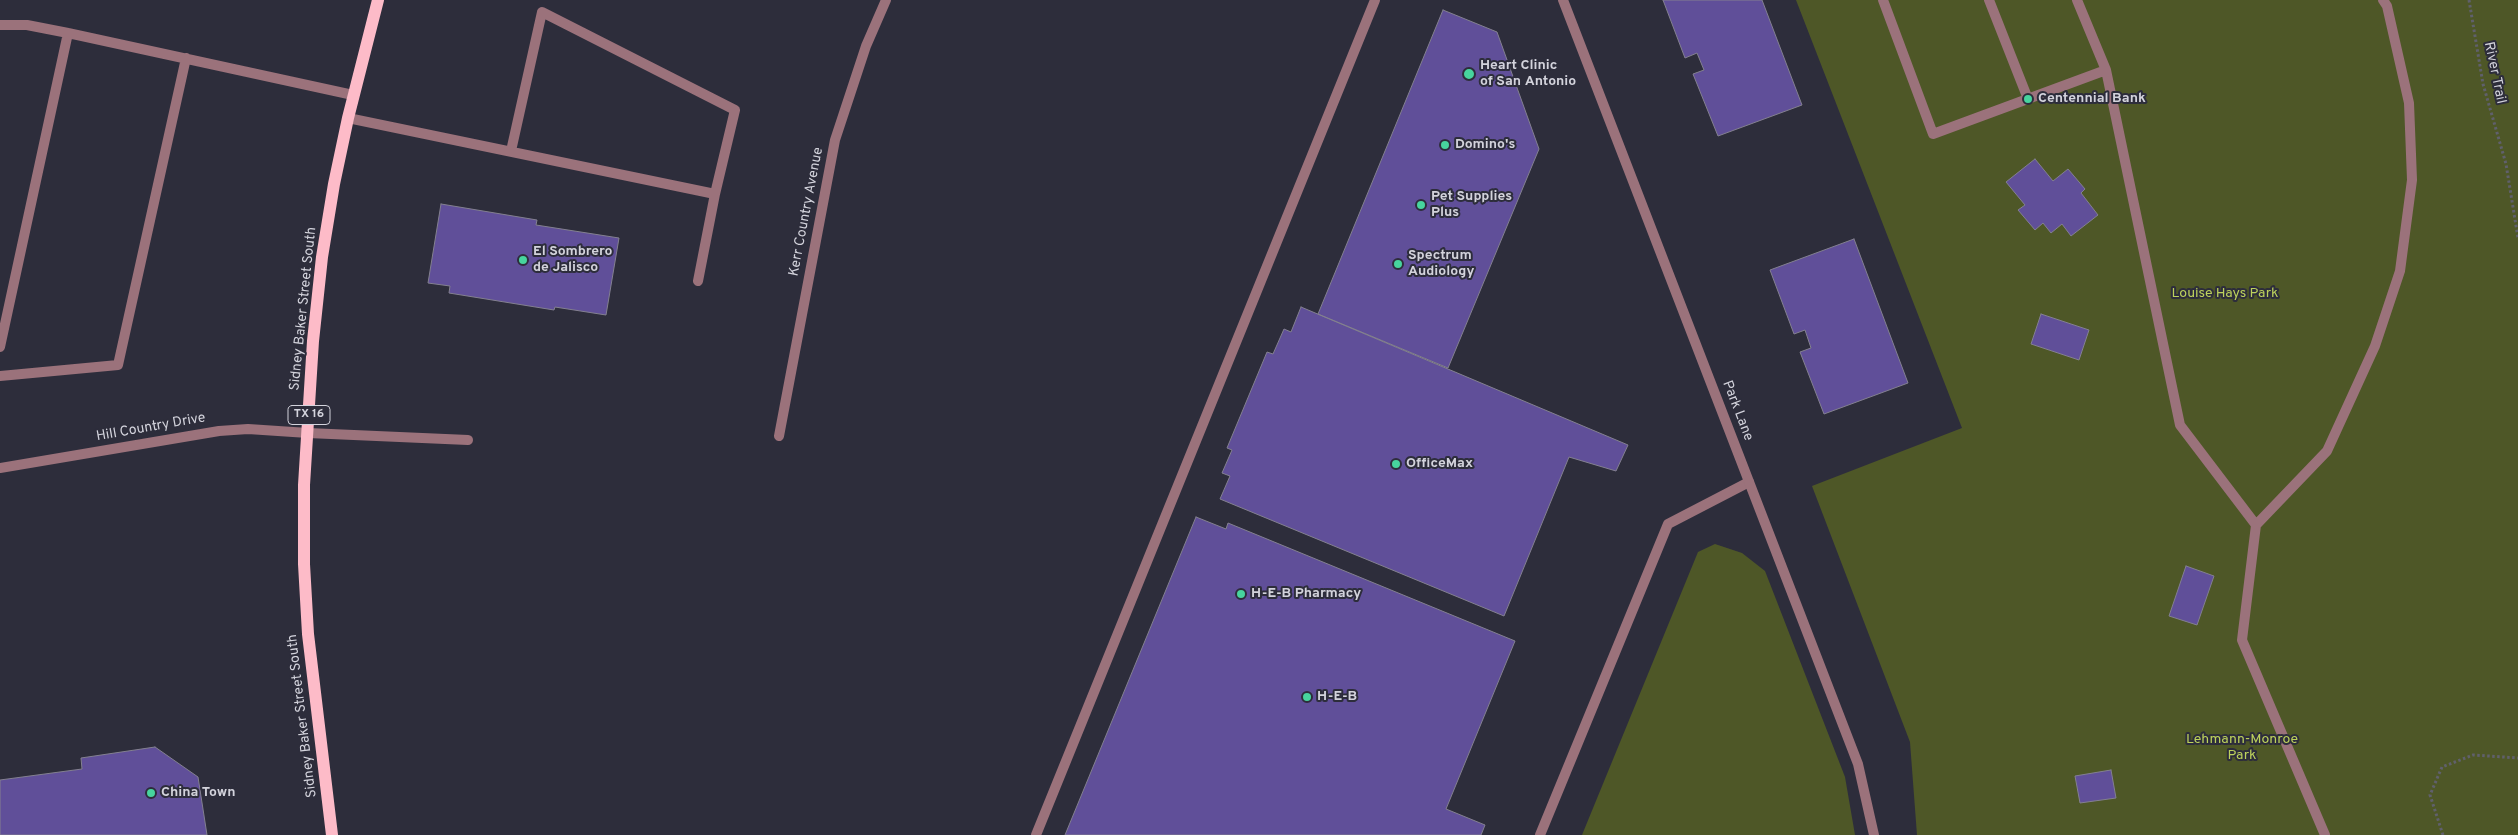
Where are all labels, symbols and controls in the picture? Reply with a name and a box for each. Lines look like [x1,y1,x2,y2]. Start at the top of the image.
street label: River Trail [2479,40,2509,106]
place label: Heart Clinic of San Antonio [1480,58,1576,90]
marker: Heart Clinic of San Antonio [1462,67,1476,81]
place label: Centennial Bank [2038,91,2146,107]
marker: Centennial Bank [2022,93,2034,105]
place label: Domino's [1455,137,1515,153]
marker: Domino's [1439,139,1451,151]
street label: Kerr Country Avenue [786,146,828,278]
place label: Pet Supplies Plus [1431,189,1512,222]
marker: Pet Supplies Plus [1415,199,1427,211]
street label: Sidney Baker Street South [287,226,321,392]
place label: El Sombrero de Jalisco [533,244,612,276]
place label: Spectrum Audiology [1408,248,1474,280]
marker: El Sombrero de Jalisco [517,254,529,266]
marker: Spectrum Audiology [1392,258,1404,270]
park label: Louise Hays Park [2172,286,2278,302]
street label: Park Lane [1718,378,1756,444]
road number: TX 16 [288,406,330,424]
street label: Hill Country Drive [95,410,207,446]
place label: OfficeMax [1406,456,1473,472]
marker: OfficeMax [1390,458,1402,470]
place label: H-E-B Pharmacy [1251,586,1361,602]
marker: H-E-B Pharmacy [1235,588,1247,600]
street label: Sidney Baker Street South [285,633,321,799]
place label: H-E-B [1317,689,1357,705]
marker: H-E-B [1301,691,1313,703]
park label: Lehmann-Monroe Park [2186,732,2298,764]
place label: China Town [161,785,236,801]
marker: China Town [145,787,157,799]

